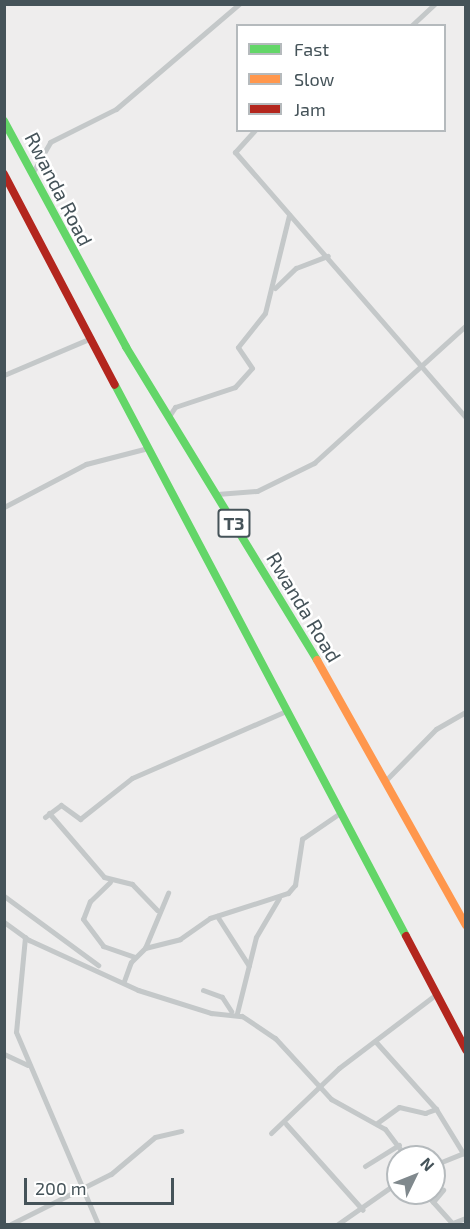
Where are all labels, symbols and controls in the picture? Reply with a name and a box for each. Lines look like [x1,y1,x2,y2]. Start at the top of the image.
legend [236,24,446,132]
text: Fast [294,38,329,60]
text: Slow [294,68,334,90]
text: Jam [294,98,326,120]
street label: Rwanda Road [20,128,98,250]
road number: T3 [216,508,252,538]
street label: Rwanda Road [262,548,346,666]
north arrow [386,1145,446,1205]
text: N [417,1153,439,1174]
scale bar [27,1166,177,1204]
text: 200 m [35,1177,87,1199]

